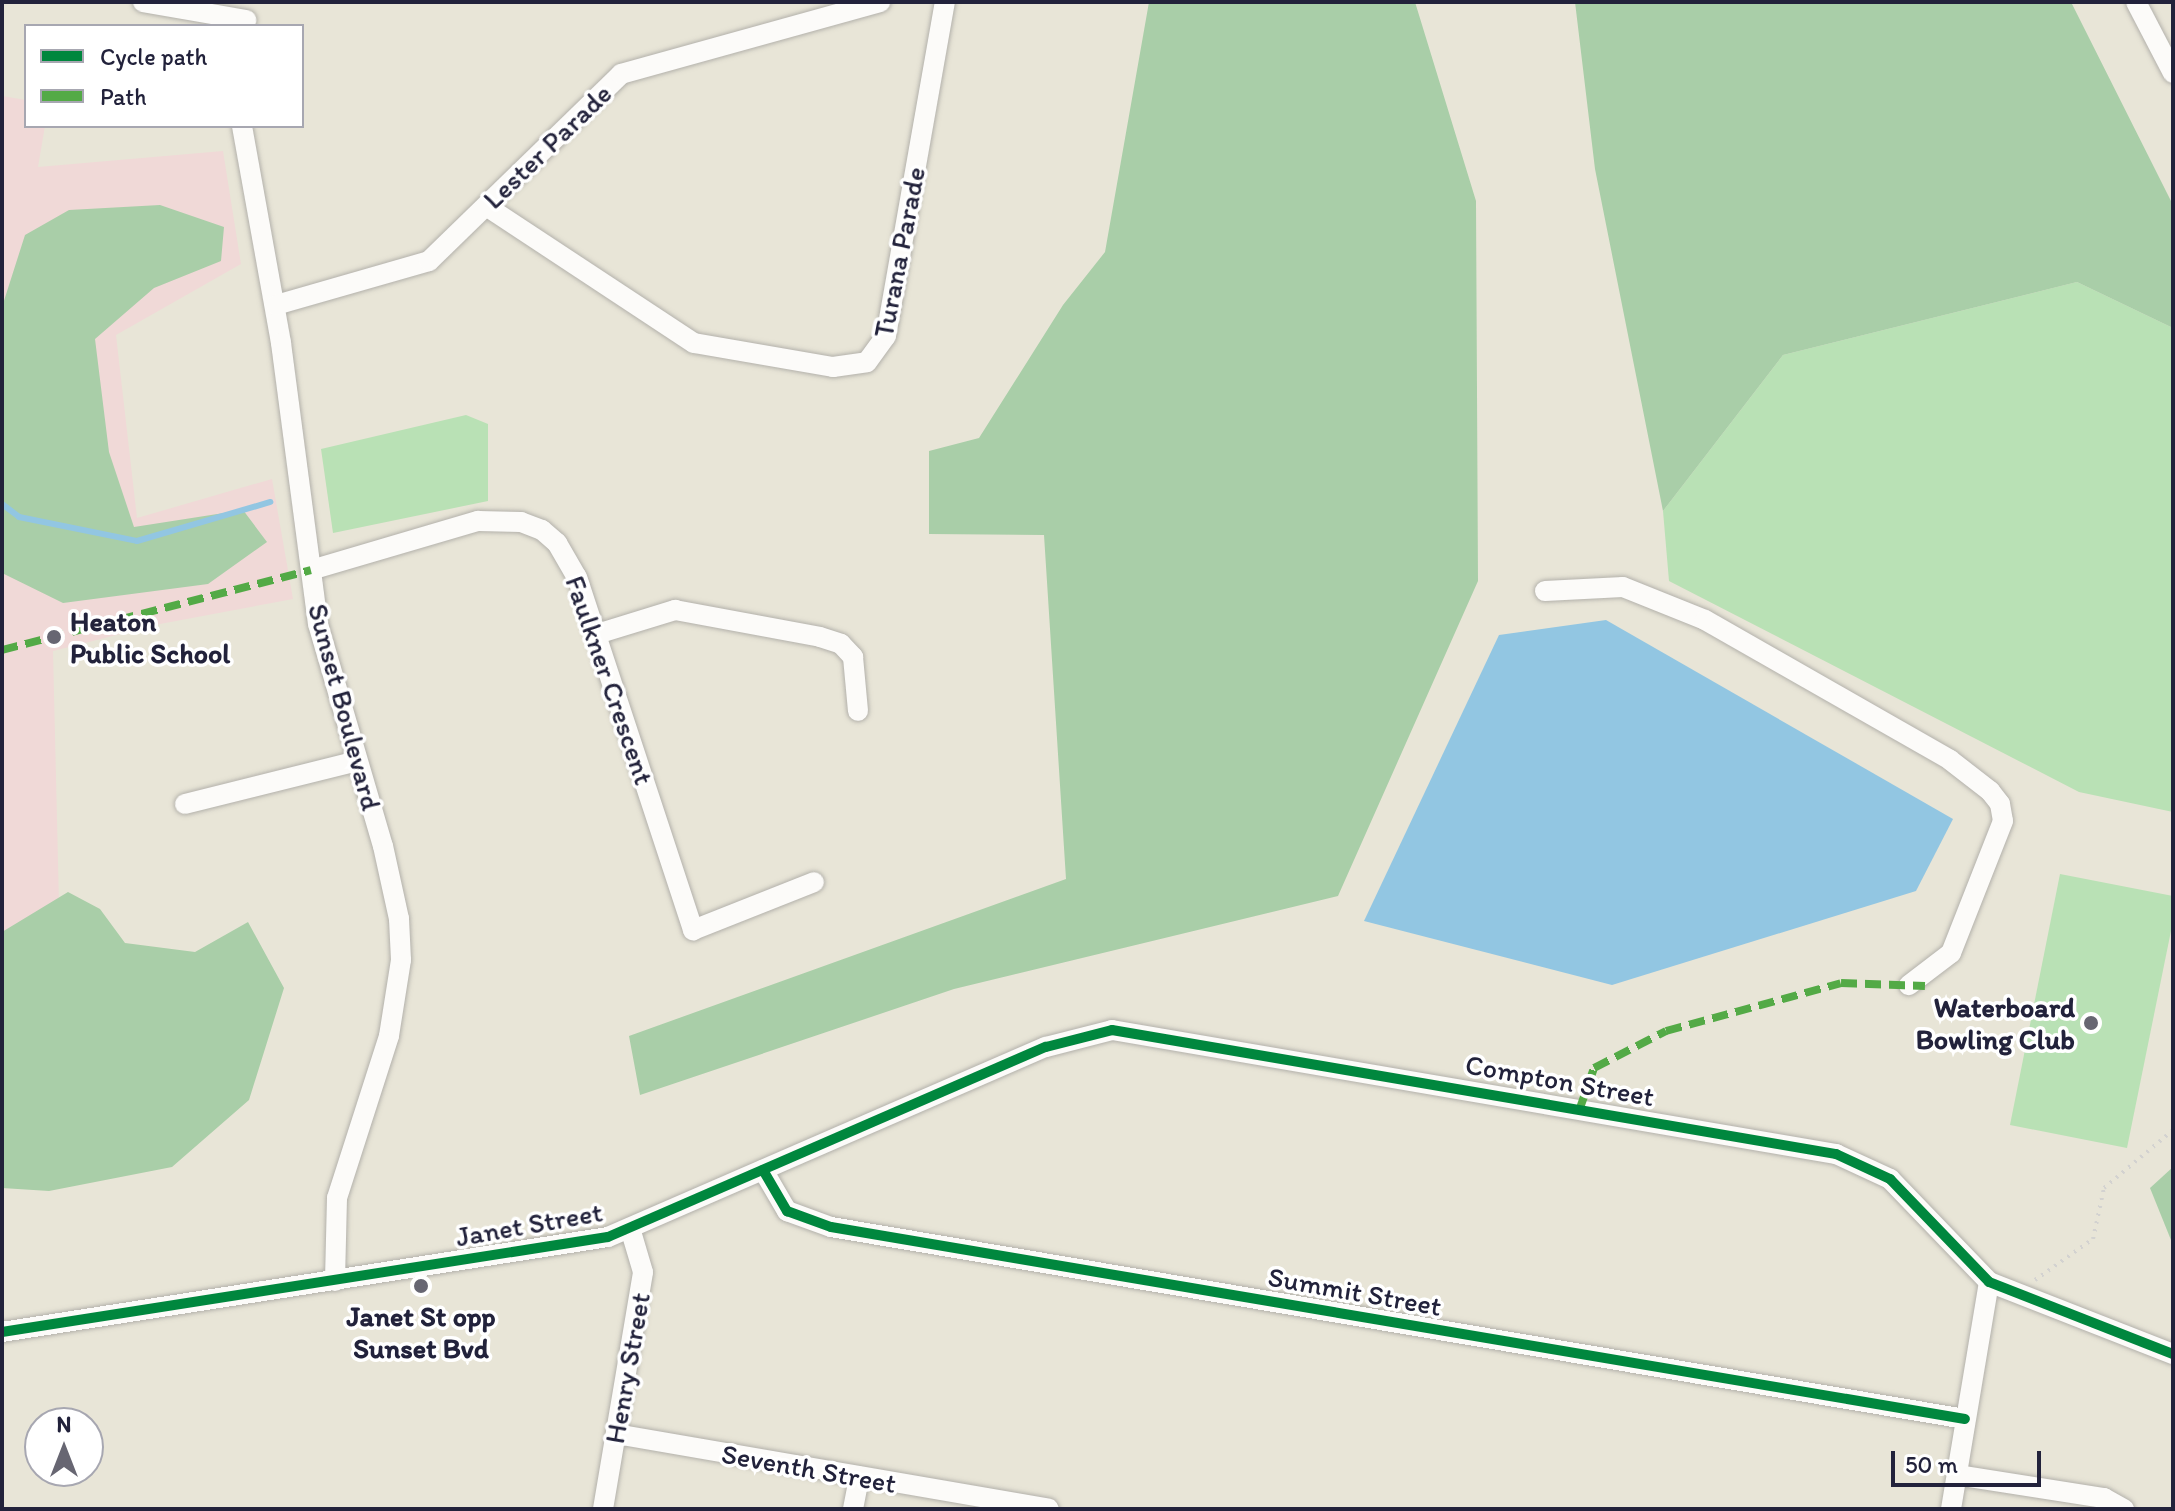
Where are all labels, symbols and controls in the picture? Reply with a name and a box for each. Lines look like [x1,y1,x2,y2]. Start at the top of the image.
legend [24,24,304,128]
text: Cycle path [100,42,207,71]
street label: Lester Parade [476,77,618,215]
text: Path [100,82,147,111]
street label: Turana Parade [866,164,932,340]
street label: Faulkner Crescent [558,571,662,789]
street label: Sunset Boulevard [301,600,389,814]
place label: Heaton Public School [70,604,230,670]
marker: Heaton Public School [45,628,63,646]
place label: Waterboard Bowling Club [1916,990,2075,1056]
marker: Waterboard Bowling Club [2082,1014,2100,1032]
street label: Compton Street [1463,1047,1657,1113]
street label: Janet Street [453,1195,605,1253]
street label: Summit Street [1266,1259,1444,1323]
marker: Janet St opp Sunset Bvd [412,1277,430,1295]
street label: Henry Street [597,1290,657,1446]
place label: Janet St opp Sunset Bvd [346,1299,496,1365]
north arrow [24,1407,104,1487]
text: N [57,1411,71,1438]
scale bar [1895,1435,2045,1485]
street label: Seventh Street [719,1436,899,1500]
text: 50 m [1905,1450,1958,1479]

